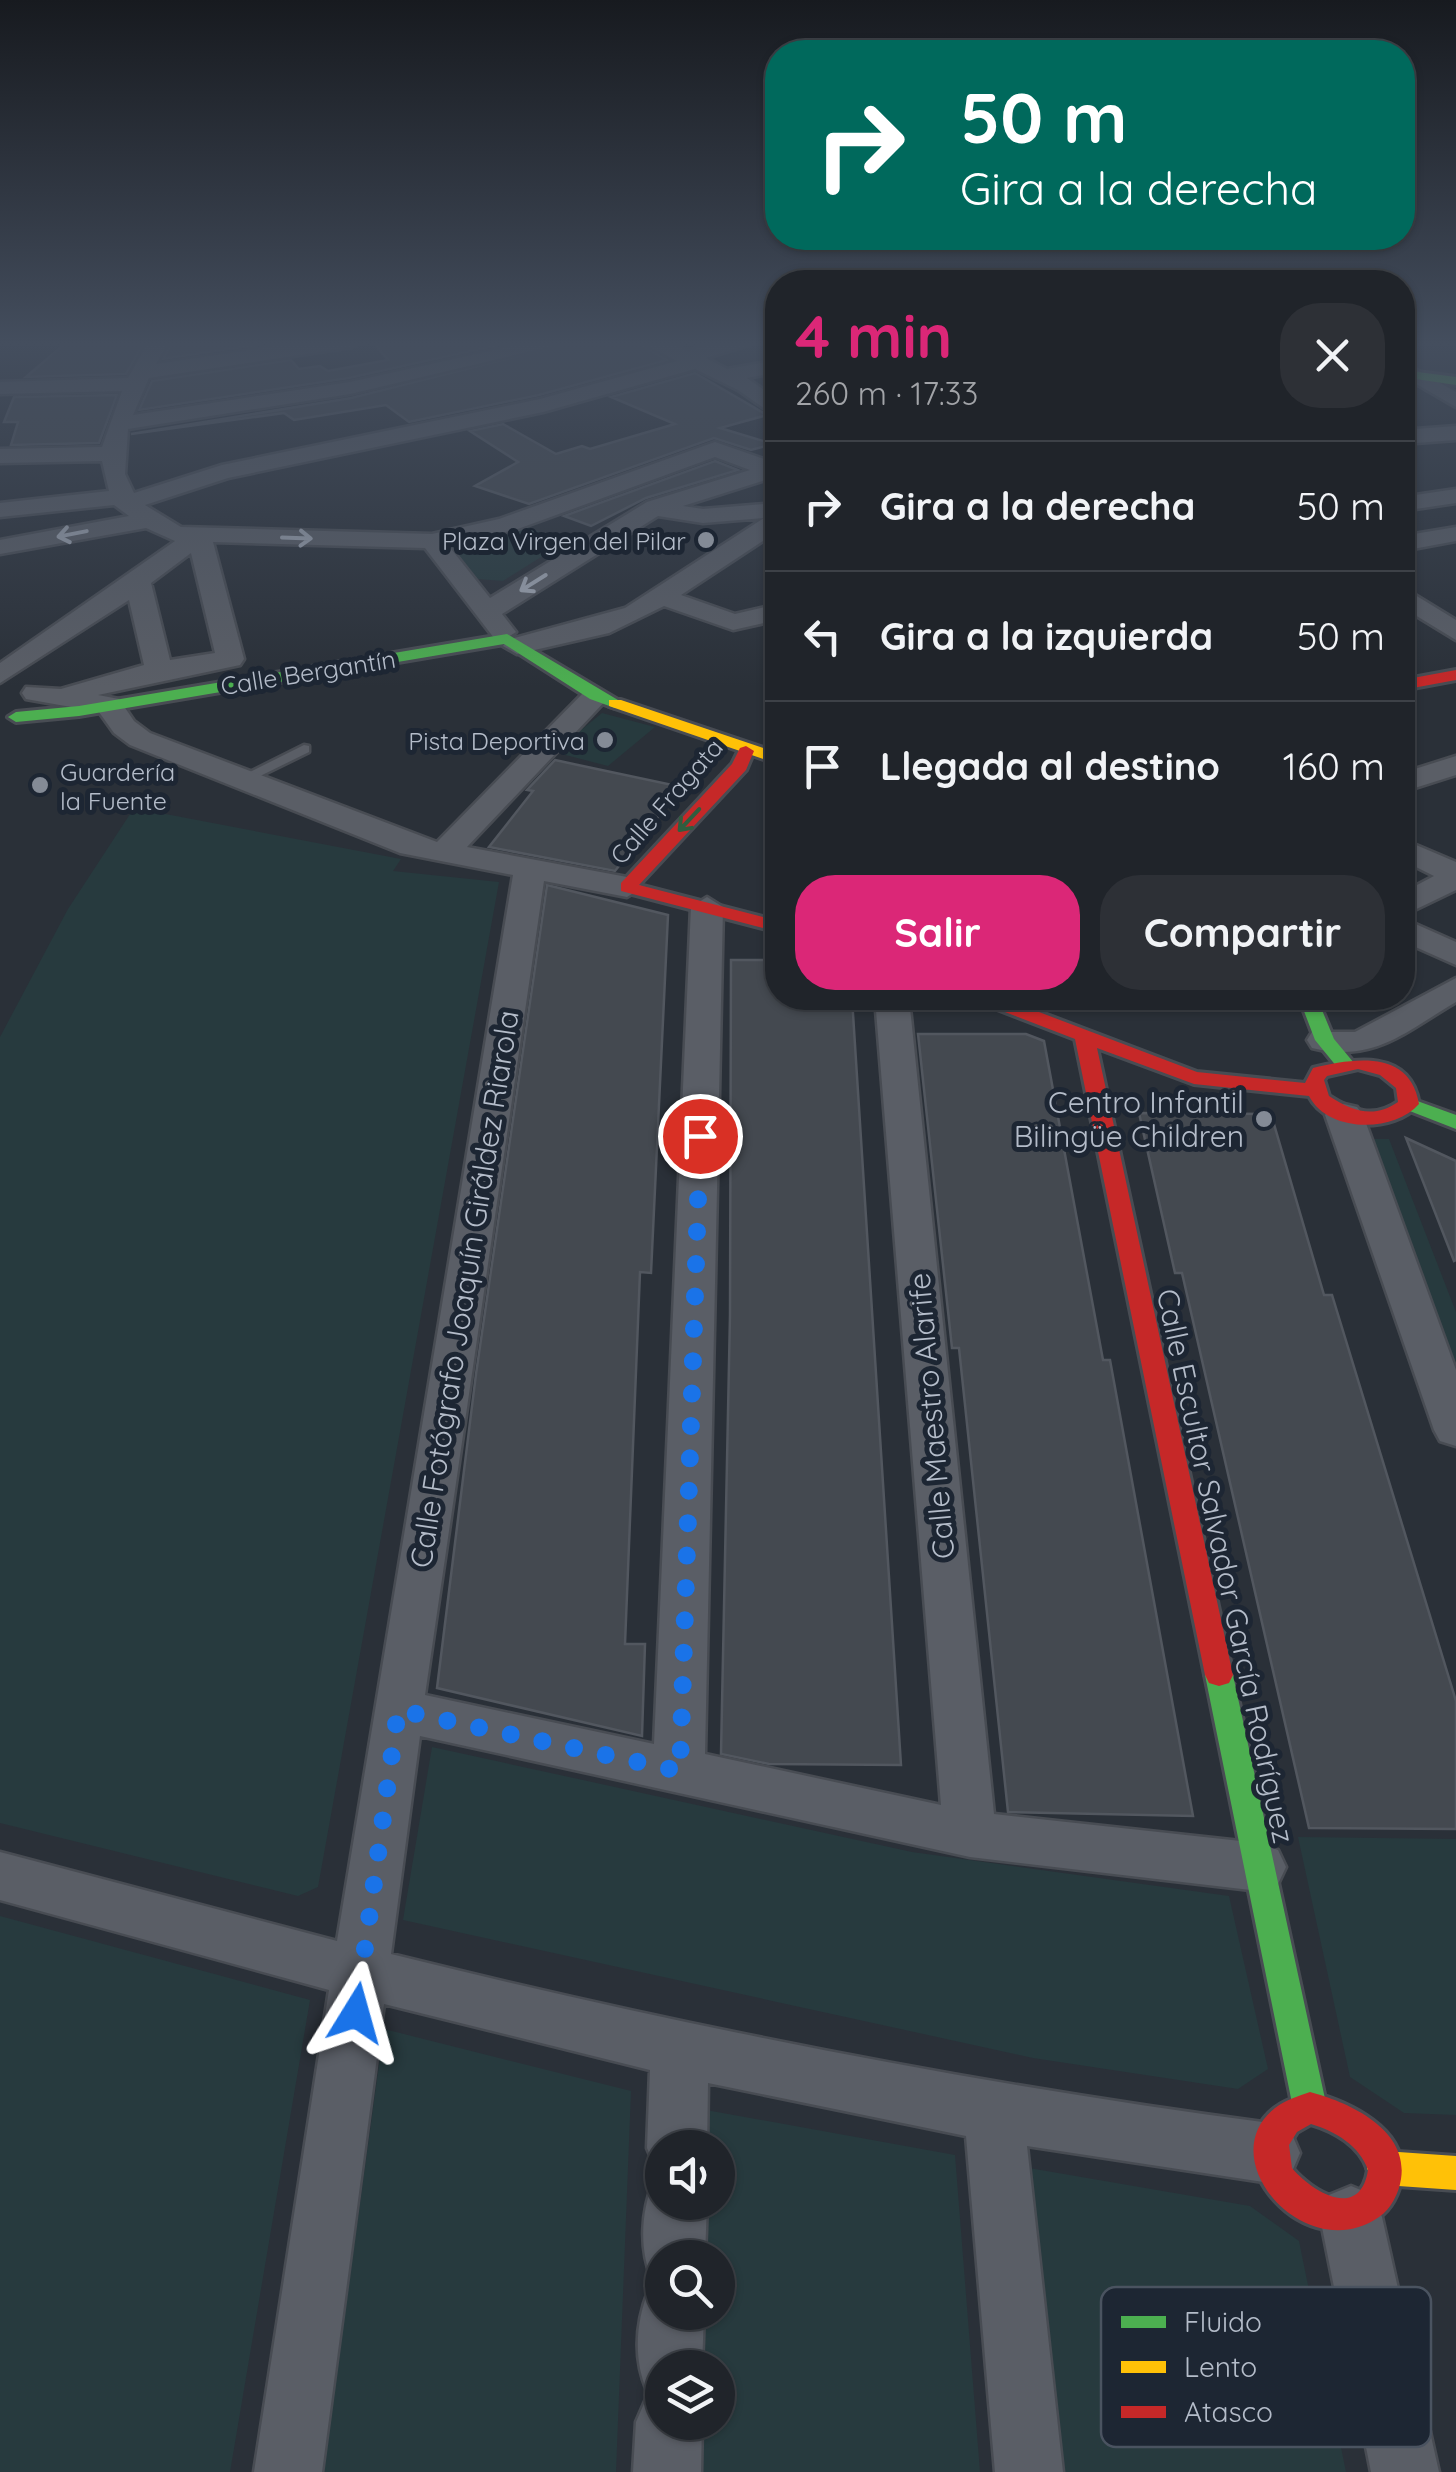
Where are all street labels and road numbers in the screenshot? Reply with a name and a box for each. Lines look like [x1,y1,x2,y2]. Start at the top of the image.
street label: Calle Bergantín [218,643,398,701]
street label: Calle Fragata [603,732,729,870]
street label: Calle Fotógrafo Joaquín Giráldez Riarola [401,1008,527,1570]
street label: Calle Maestro Alarife [900,1271,962,1561]
street label: Calle Escultor Salvador García Rodríguez [1149,1285,1303,1847]

